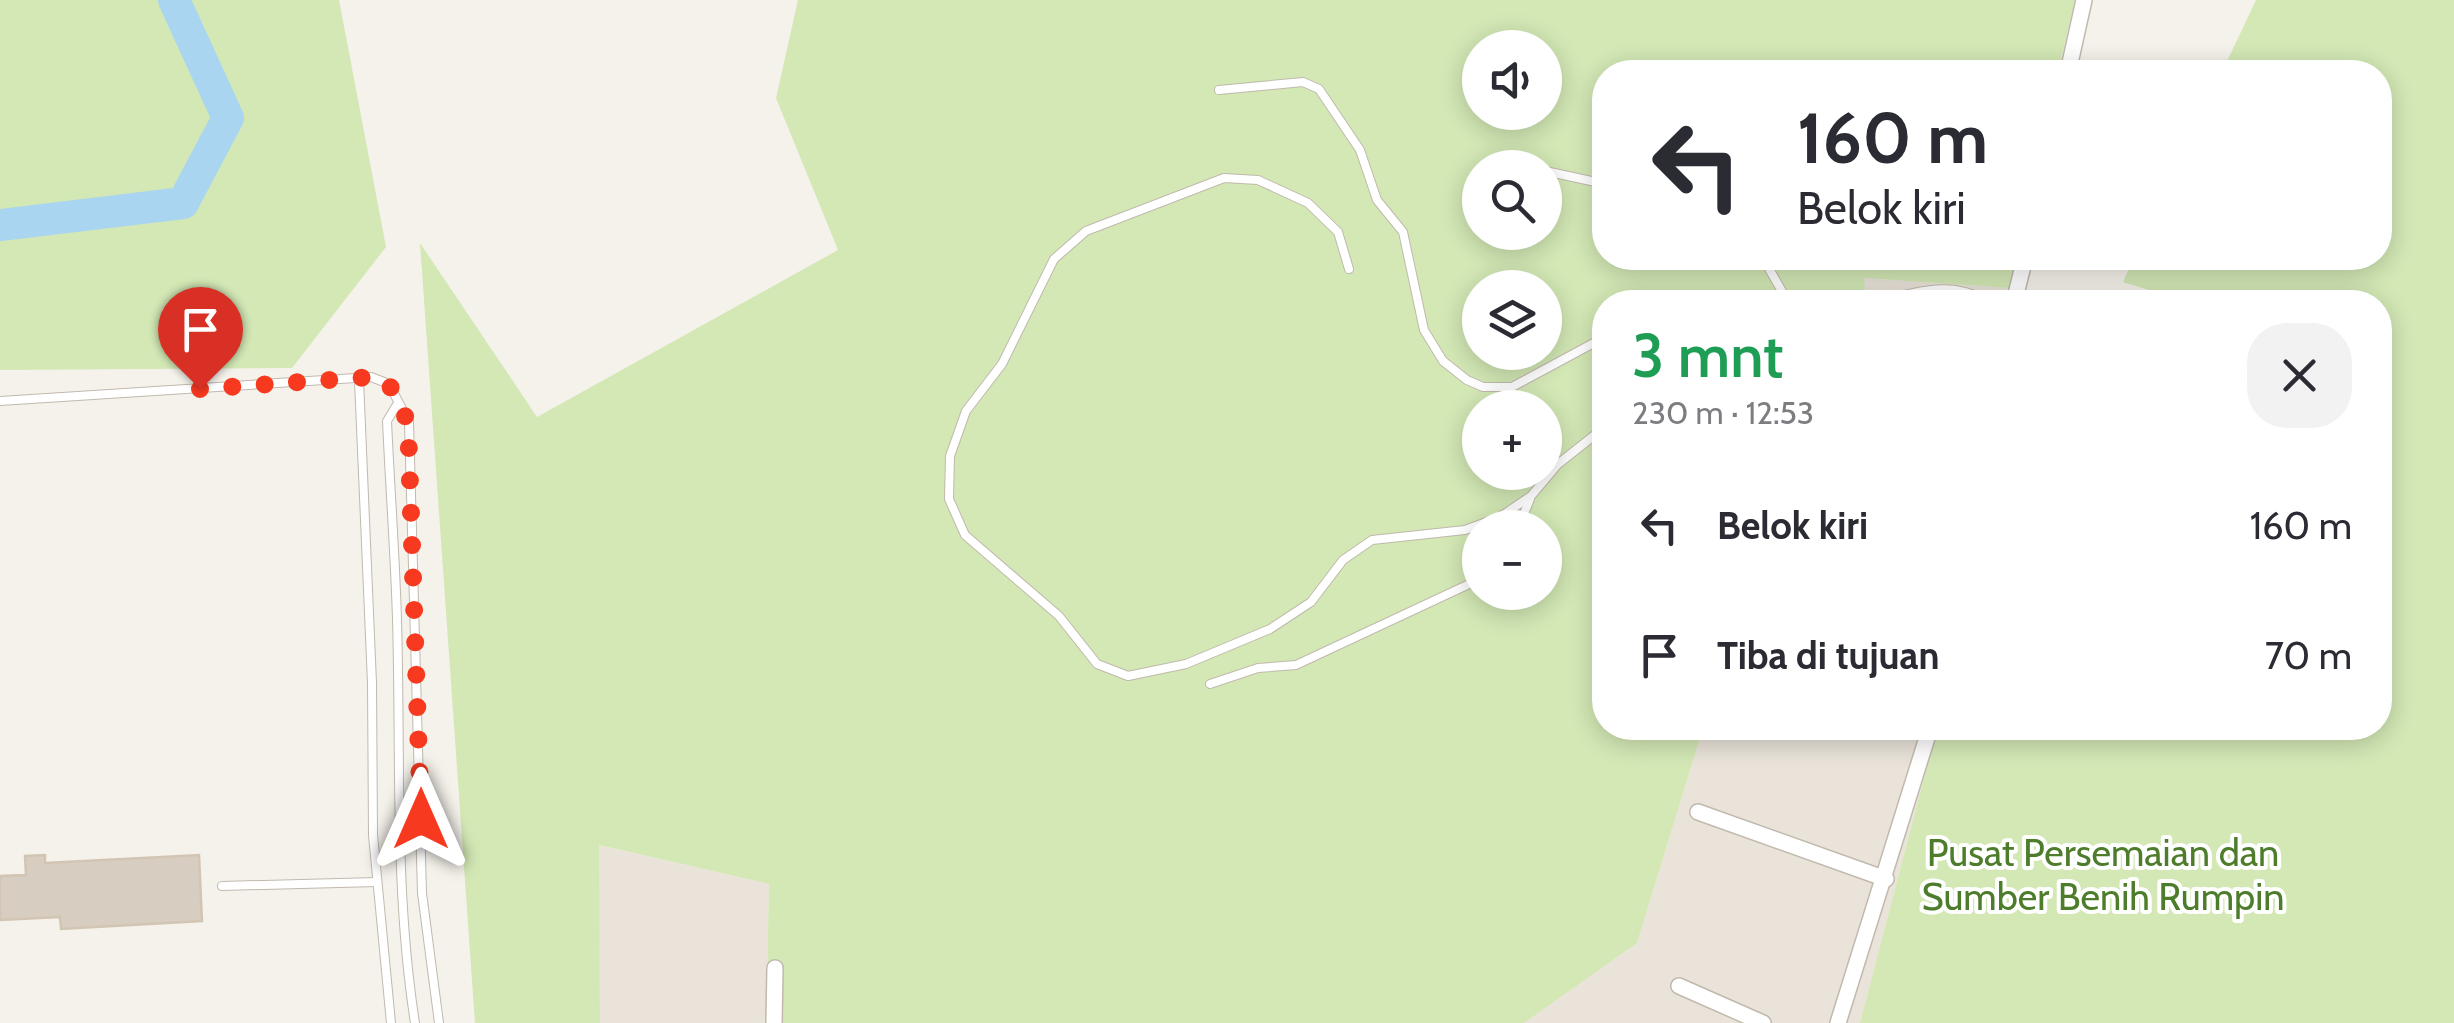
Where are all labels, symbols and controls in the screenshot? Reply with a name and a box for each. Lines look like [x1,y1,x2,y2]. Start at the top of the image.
map controls [1462,30,1562,610]
button: sound [1462,30,1562,130]
text: 160 m [1797,95,1988,181]
icon: left [1632,100,1762,230]
button: search [1462,150,1562,250]
text: Belok kiri [1797,181,1966,235]
button: layers [1462,270,1562,370]
pin [158,287,243,390]
icon: arrive [173,302,228,357]
text: 3 mnt [1632,319,1784,392]
button: close [2247,323,2352,428]
button: + [1462,390,1562,490]
text: 230 m · 12:53 [1632,393,1814,432]
icon: left [1632,498,1687,553]
text: Belok kiri [1717,502,1868,549]
text: 160 m [2250,502,2352,549]
button: − [1462,510,1562,610]
icon: arrive [1632,628,1687,683]
text: Tiba di tujuan [1717,632,1939,679]
text: 70 m [2265,632,2352,679]
position arrow [369,767,473,871]
park label: Pusat Persemaian dan Sumber Benih Rumpin [1921,829,2285,920]

